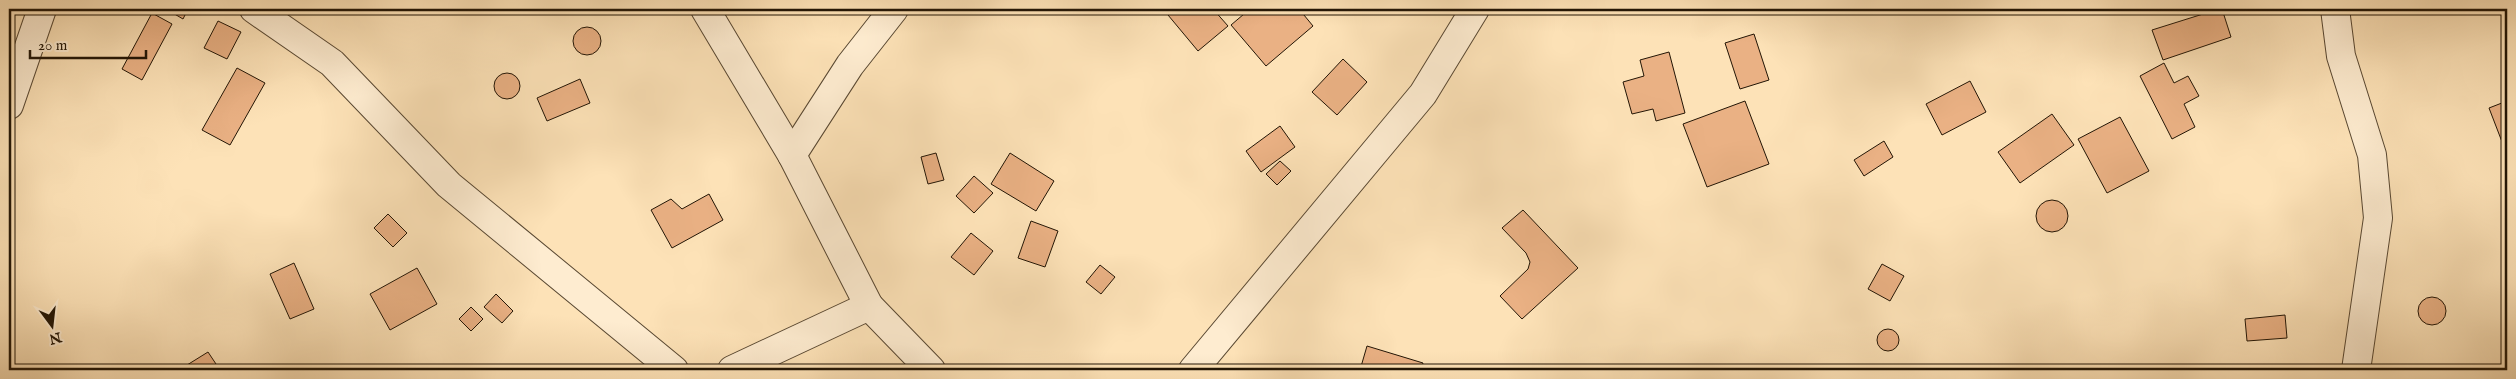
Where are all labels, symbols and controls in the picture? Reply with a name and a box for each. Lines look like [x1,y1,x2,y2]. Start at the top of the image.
scale bar [30,28,146,60]
text: 20 m [38,36,68,55]
north arrow [28,302,78,352]
text: N [47,327,64,348]

